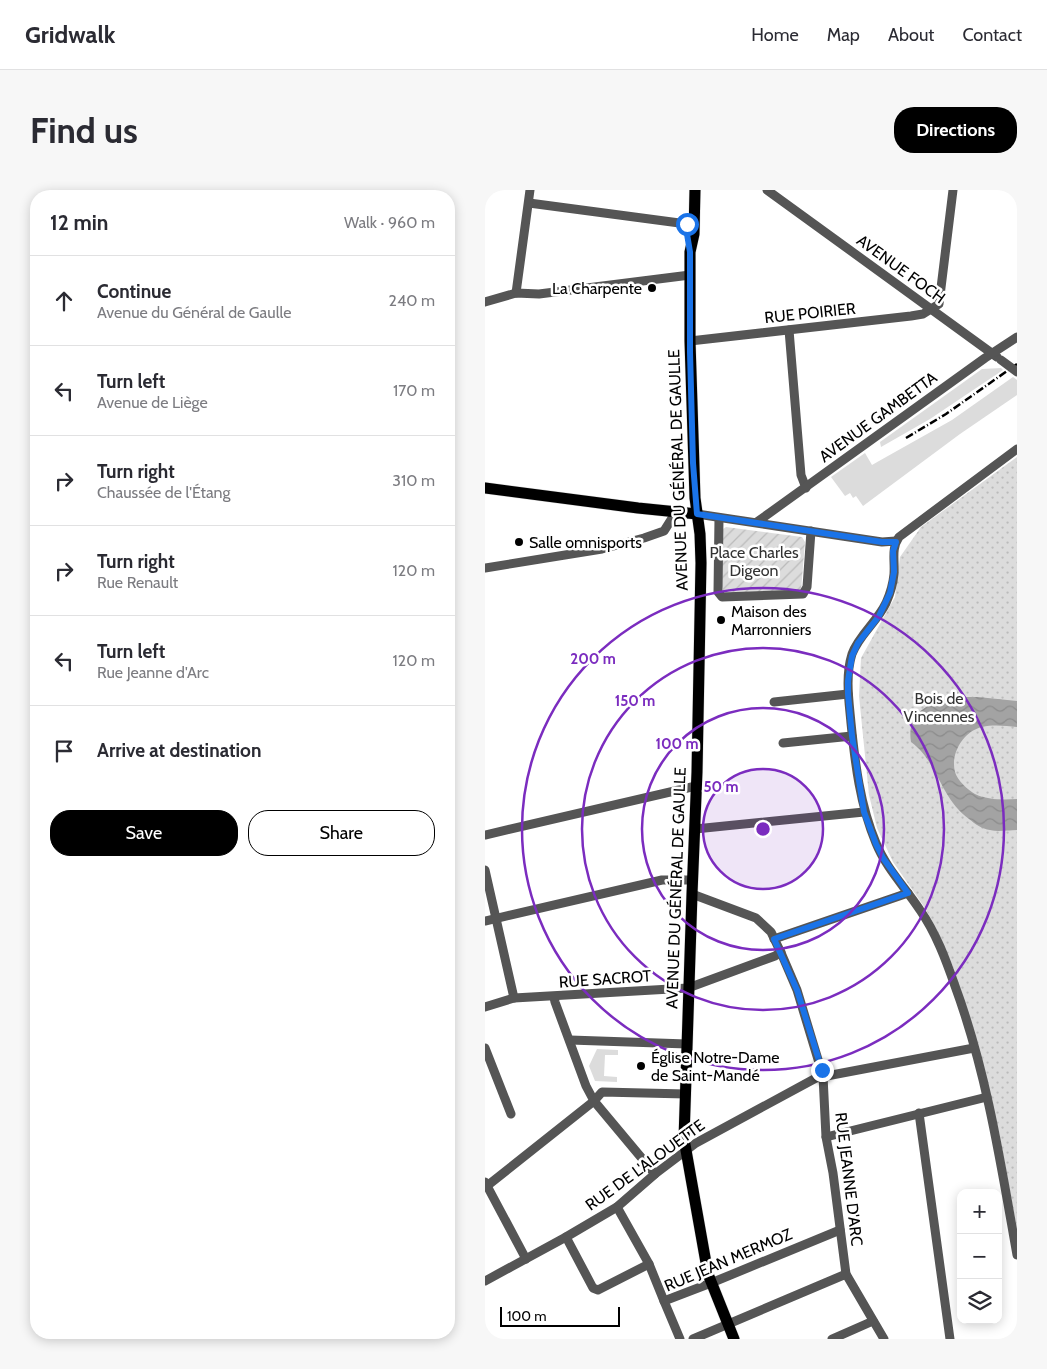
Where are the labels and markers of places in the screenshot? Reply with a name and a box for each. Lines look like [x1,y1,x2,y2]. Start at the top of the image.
place label: La Charpente [552,279,642,298]
marker: La Charpente [646,282,658,294]
place label: Salle omnisports [529,533,642,552]
marker: Salle omnisports [513,536,525,548]
place label: Maison des Marronniers [731,602,812,639]
marker: Maison des Marronniers [715,614,727,626]
centre of rings [754,820,772,838]
place label: Église Notre-Dame de Saint-Mandé [651,1048,780,1085]
marker: Église Notre-Dame de Saint-Mandé [635,1060,647,1072]

